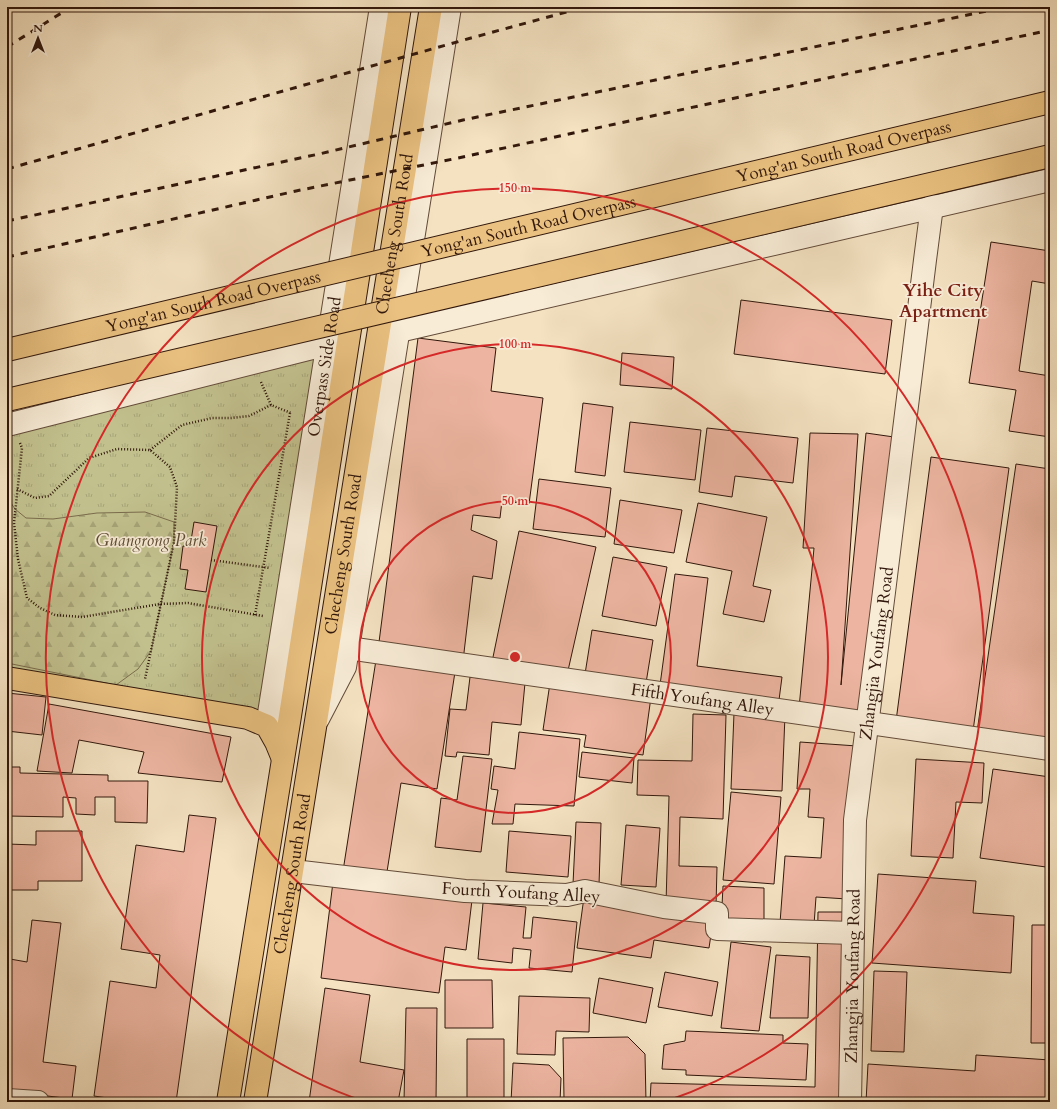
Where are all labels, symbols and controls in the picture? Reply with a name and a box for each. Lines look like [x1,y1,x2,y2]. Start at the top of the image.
north arrow [18,18,58,58]
text: N [33,21,43,36]
street label: Yong'an South Road Overpass [734,115,954,188]
street label: Checheng South Road [370,152,419,316]
text: 150 m [499,180,532,196]
street label: Yong'an South Road Overpass [419,190,639,263]
street label: Yong'an South Road Overpass [104,265,323,338]
district label: Yihe City Apartment [899,278,988,324]
street label: Overpass Side Road [302,295,347,438]
text: 100 m [499,336,532,352]
street label: Checheng South Road [319,472,367,636]
text: 50 m [502,493,529,509]
park label: Guangrong Park [96,529,207,552]
street label: Zhangjia Youfang Road [854,565,899,741]
centre of rings [508,650,522,664]
street label: Fifth Youfang Alley [629,678,775,721]
street label: Checheng South Road [268,792,316,956]
street label: Fourth Youfang Alley [441,877,601,908]
street label: Zhangjia Youfang Road [840,889,866,1063]

